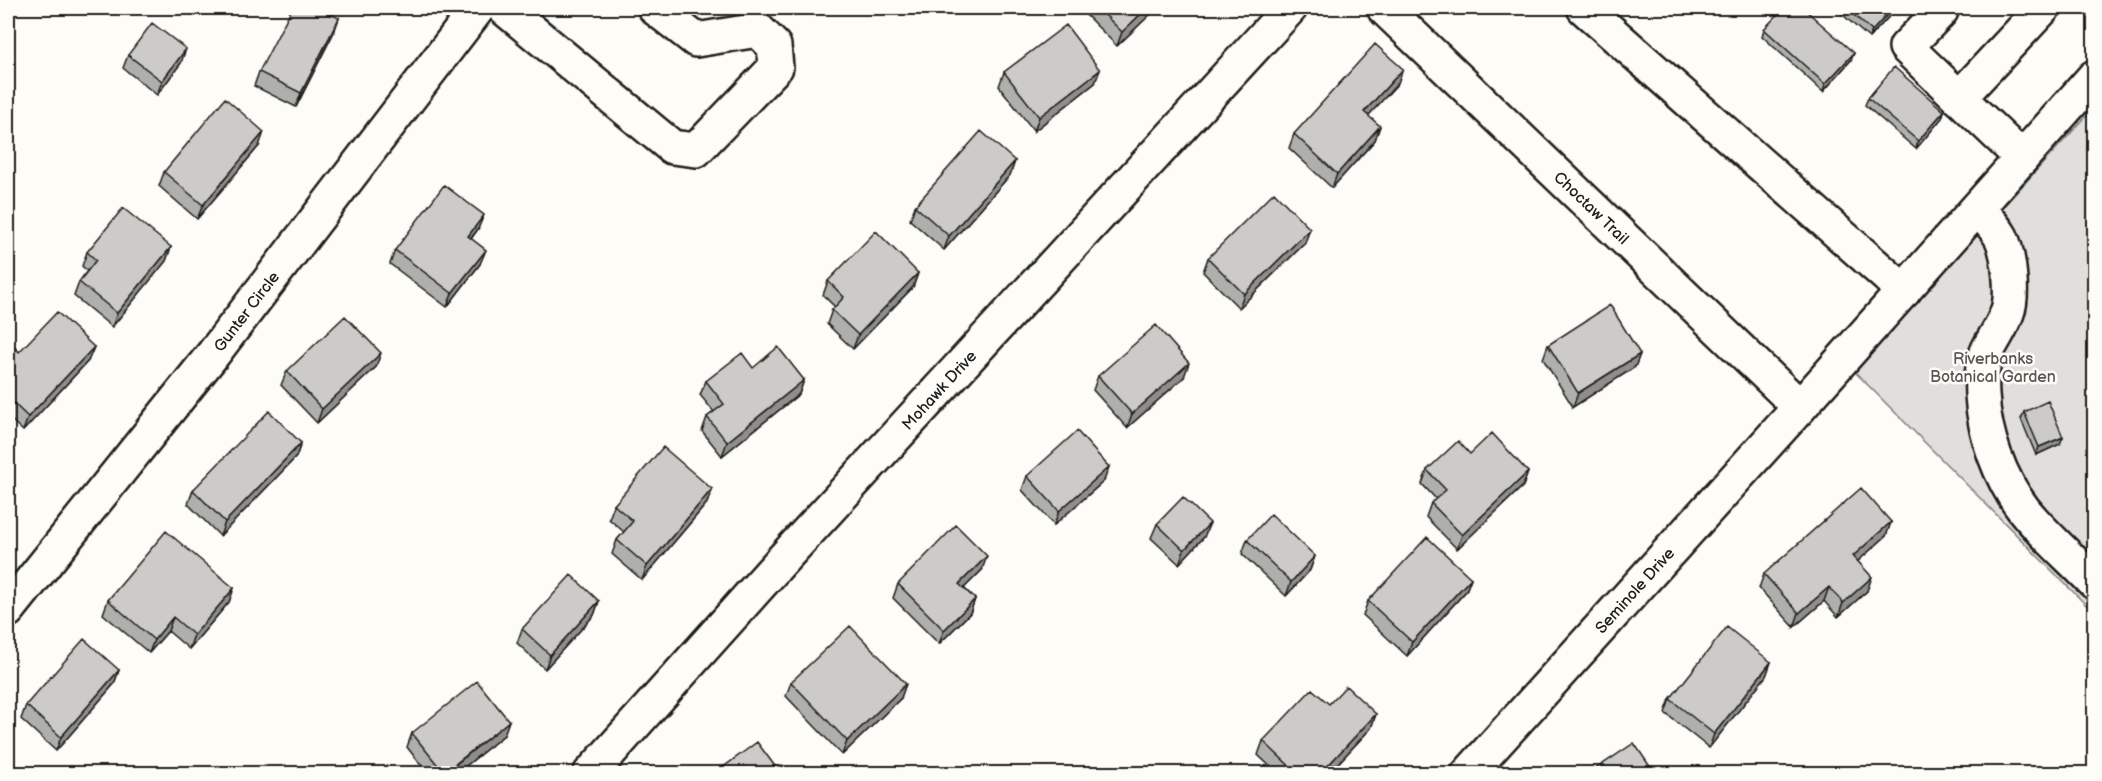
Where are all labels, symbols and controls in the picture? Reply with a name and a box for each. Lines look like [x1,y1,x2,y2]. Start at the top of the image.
street label: Choctaw Trail [1549,168,1632,249]
street label: Gunter Circle [210,268,284,356]
street label: Mohawk Drive [899,347,982,434]
park label: Riverbanks Botanical Garden [1930,350,2056,387]
street label: Seminole Drive [1592,544,1680,638]

